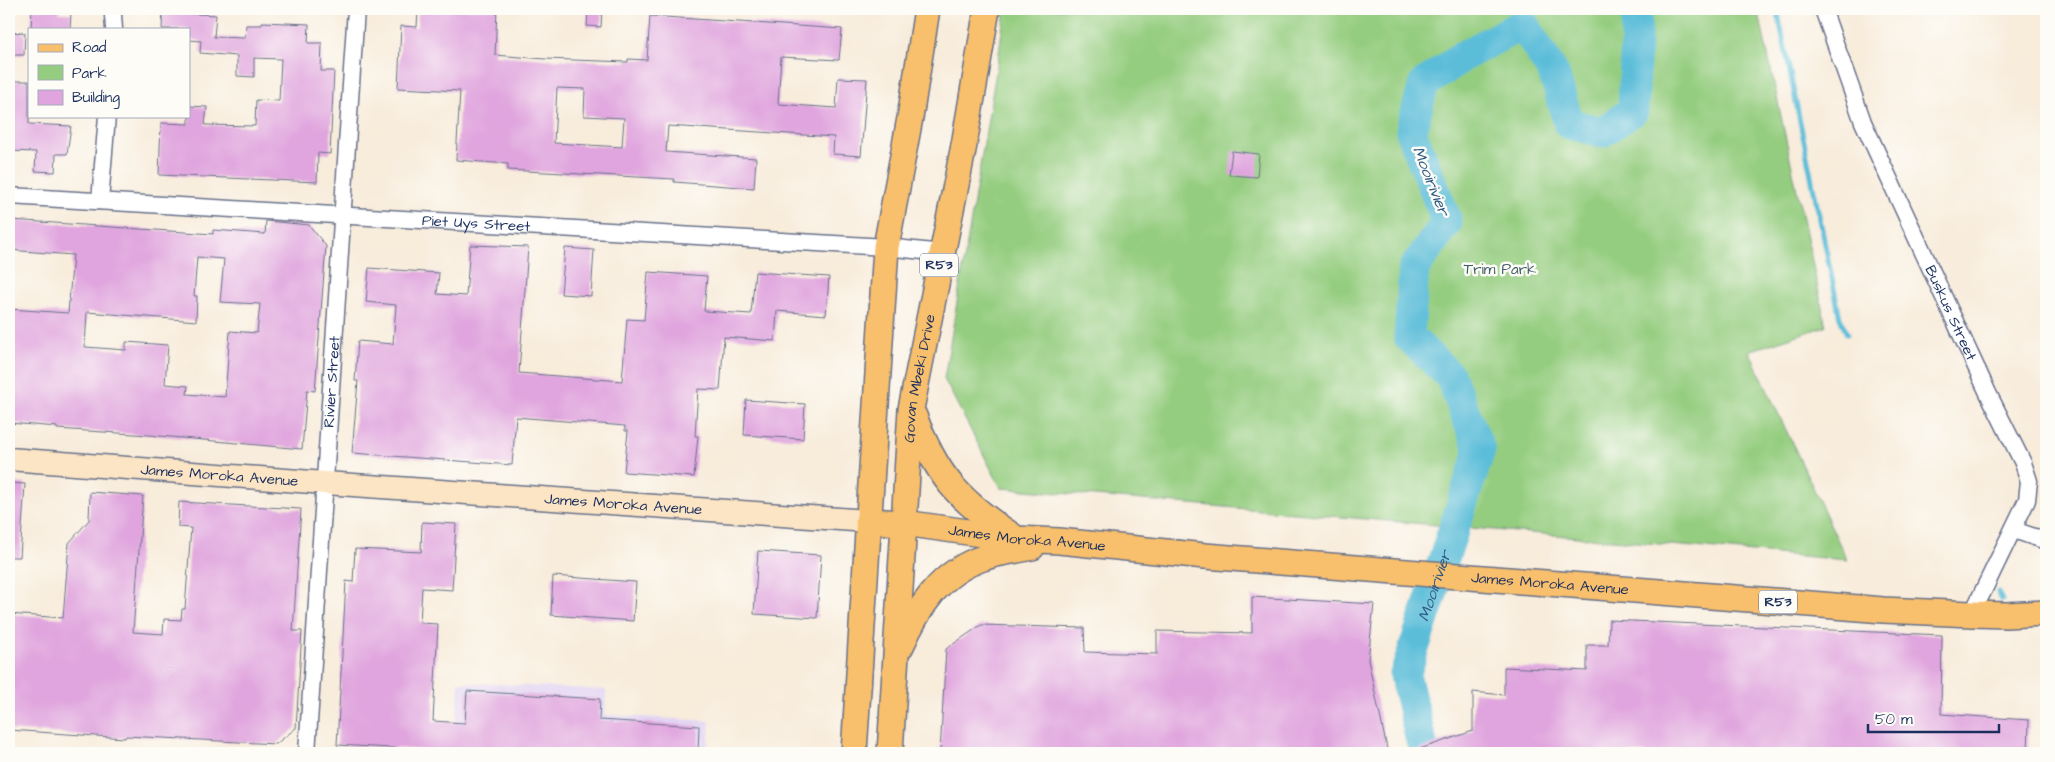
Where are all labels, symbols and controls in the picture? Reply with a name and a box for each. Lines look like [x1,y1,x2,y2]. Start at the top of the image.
legend [28,28,190,118]
text: Road [72,37,107,58]
text: Park [72,63,107,84]
text: Building [72,87,120,109]
water label: Mooirivier [1407,143,1456,221]
street label: Piet Uys Street [421,210,531,237]
road number: R53 [920,254,958,276]
park label: Trim Park [1464,259,1536,280]
street label: Buskus Street [1920,262,1982,364]
street label: Govan Mbeki Drive [898,312,940,443]
street label: Rivier Street [318,335,345,428]
street label: James Moroka Avenue [140,459,299,491]
street label: James Moroka Avenue [544,488,703,520]
street label: James Moroka Avenue [947,519,1107,556]
water label: Mooirivier [1413,546,1457,624]
street label: James Moroka Avenue [1470,567,1630,600]
road number: R53 [1759,590,1797,614]
scale bar [1868,702,1999,734]
text: 50 m [1875,709,1913,730]

